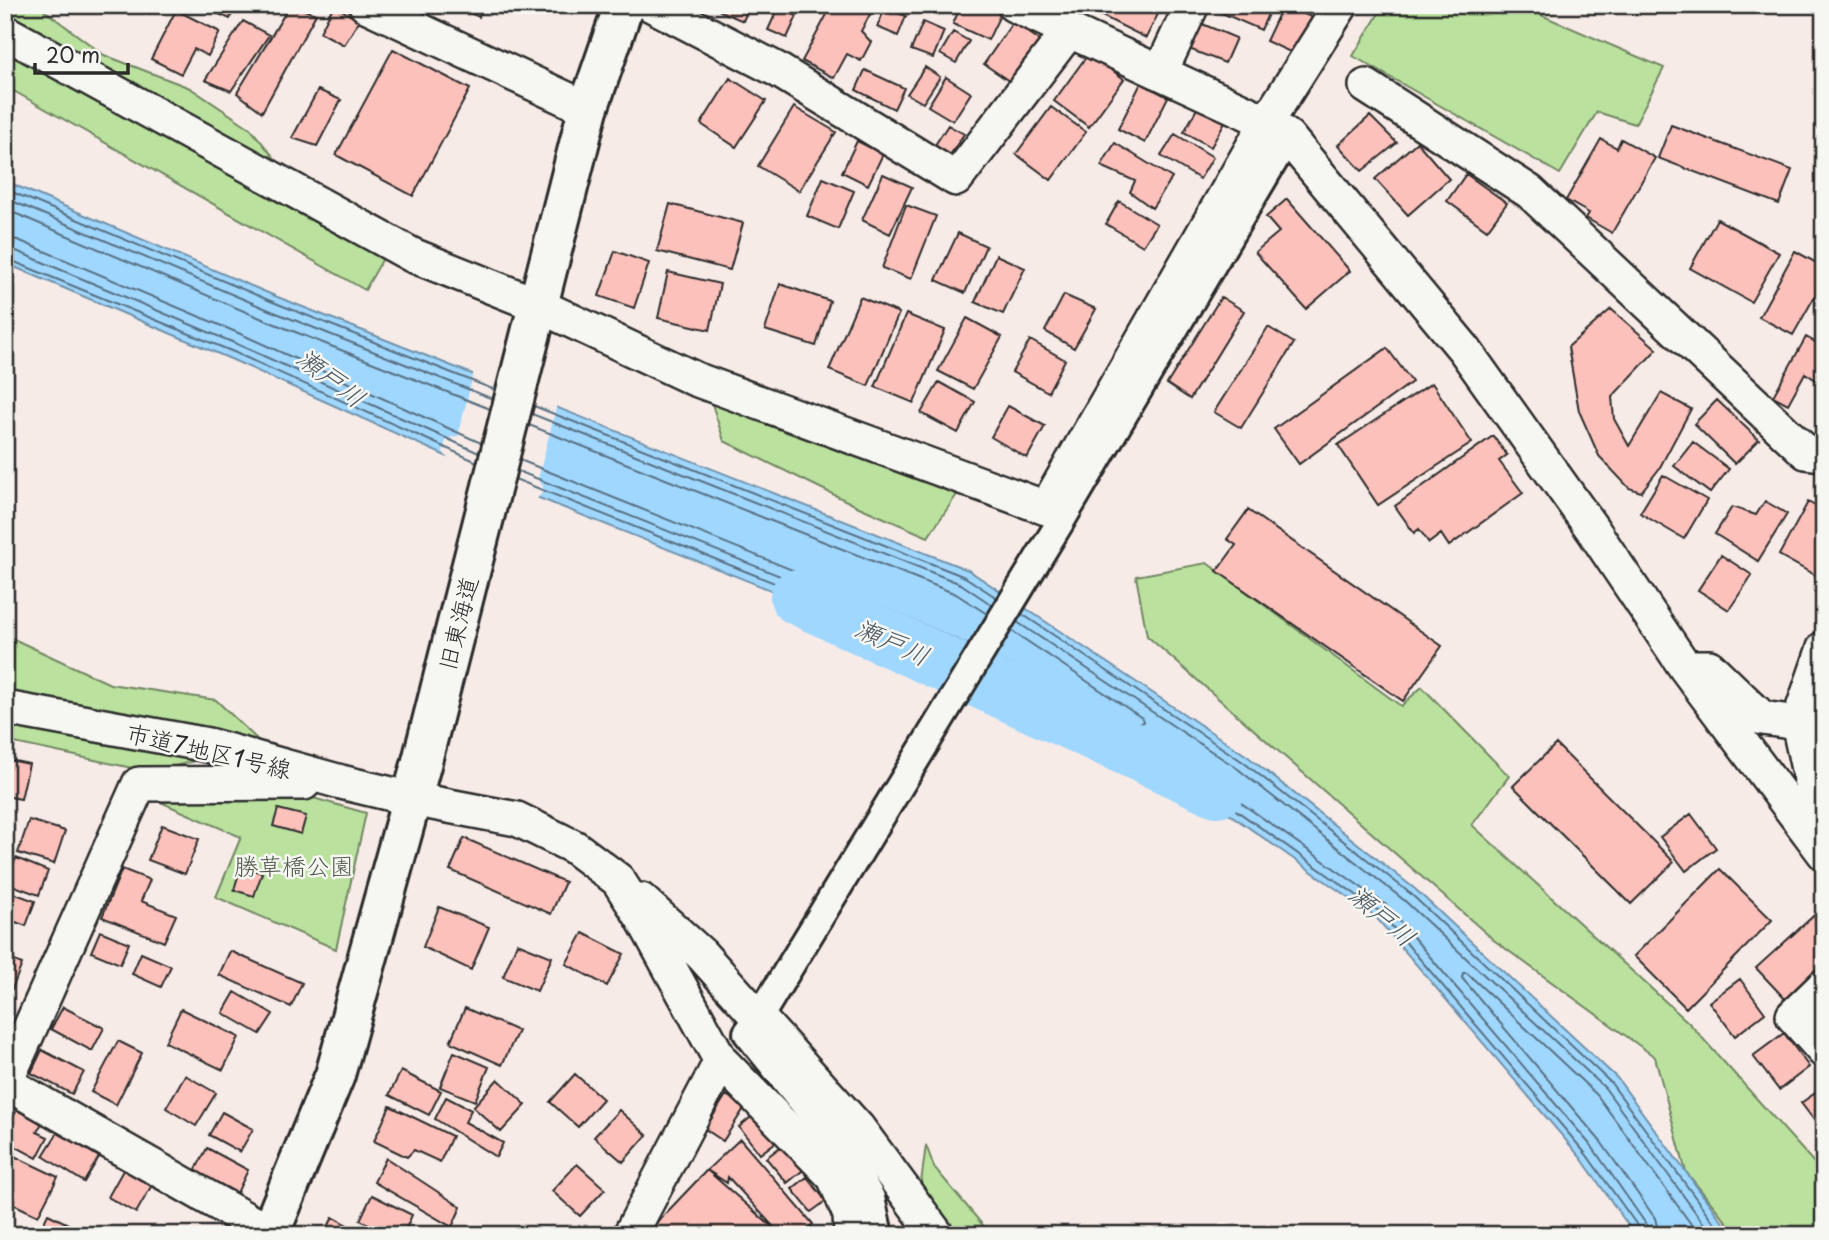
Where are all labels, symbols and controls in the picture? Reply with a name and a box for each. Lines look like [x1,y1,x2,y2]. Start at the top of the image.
scale bar [35,32,128,76]
text: 20 m [46,38,100,70]
water label: 瀬戸川 [289,338,375,416]
street label: 旧東海道 [428,572,486,674]
water label: 瀬戸川 [849,607,937,675]
street label: 市道7地区1号線 [123,714,295,786]
park label: 勝草橋公園 [234,847,354,883]
water label: 瀬戸川 [1341,875,1425,955]

